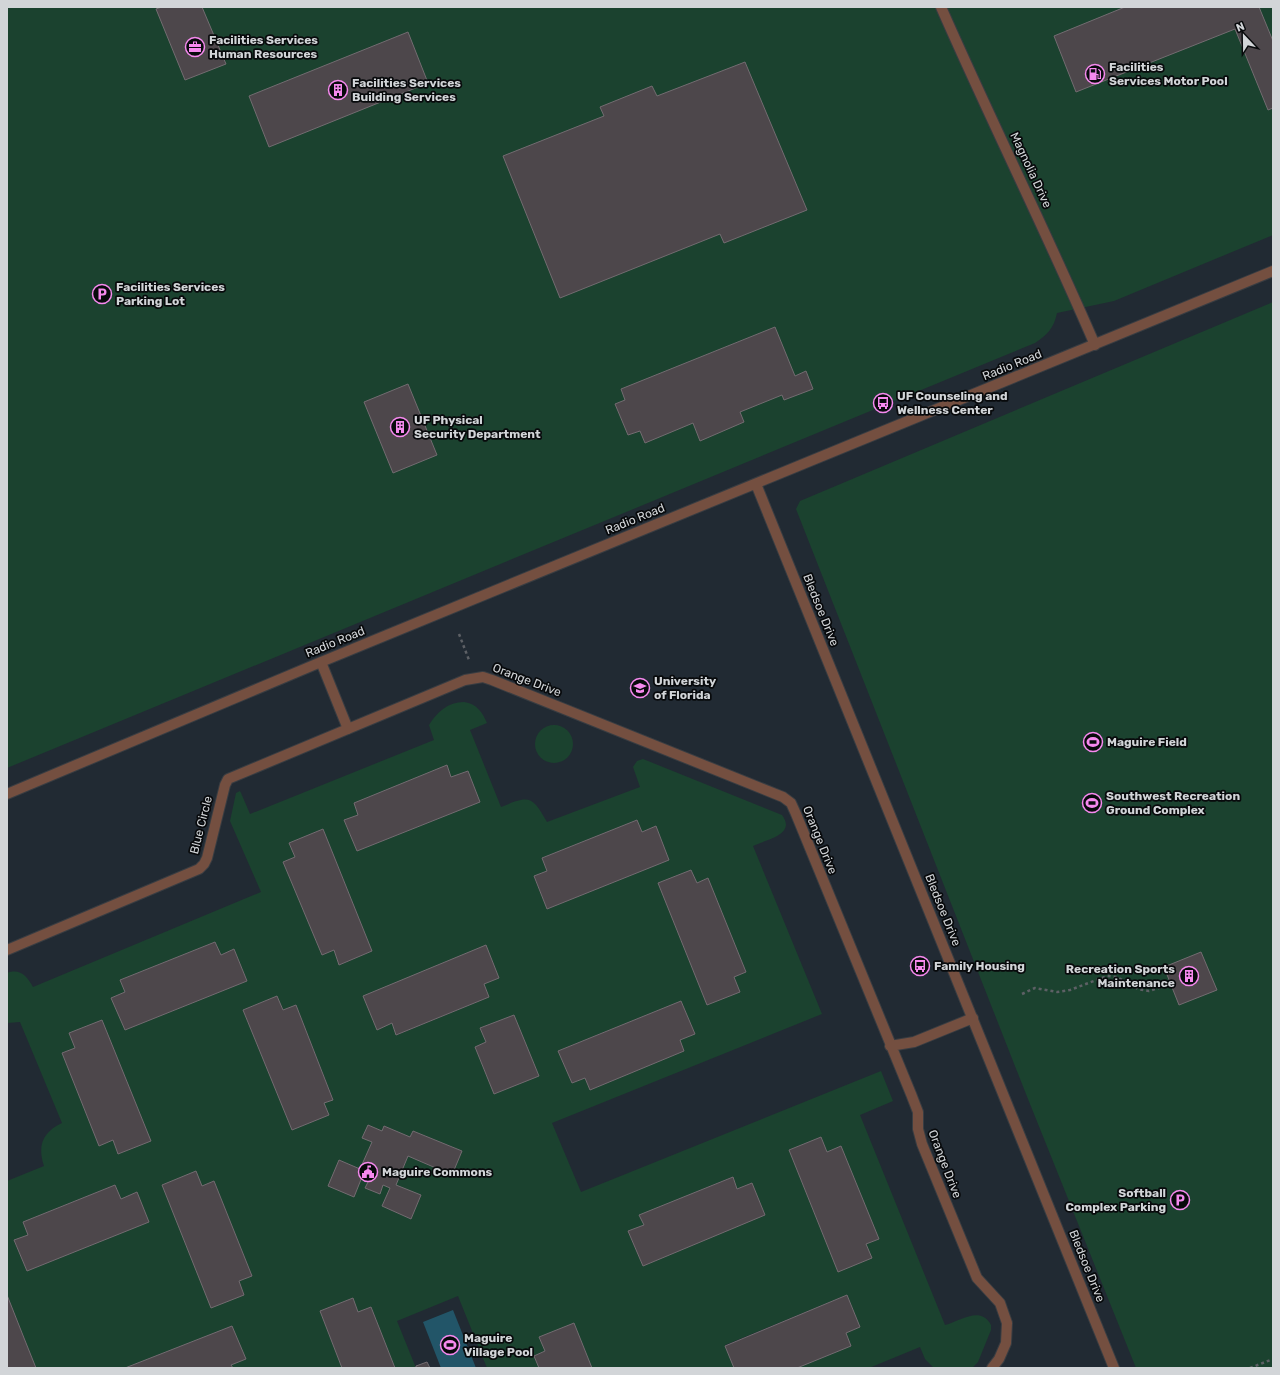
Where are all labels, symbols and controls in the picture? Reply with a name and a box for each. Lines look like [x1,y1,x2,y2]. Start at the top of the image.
north arrow [1224,16,1264,56]
text: N [1234,20,1247,35]
place label: Facilities Services Human Resources [209,33,318,61]
office icon: Facilities Services Human Resources [184,36,206,58]
place label: Facilities Services Motor Pool [1109,60,1228,88]
fuel station icon: Facilities Services Motor Pool [1084,63,1106,85]
place label: Facilities Services Building Services [352,76,461,104]
building icon: Facilities Services Building Services [327,79,349,101]
street label: Magnolia Drive [1007,130,1055,210]
place label: Facilities Services Parking Lot [116,280,225,308]
parking icon: Facilities Services Parking Lot [91,283,113,305]
street label: Radio Road [980,347,1044,383]
place label: UF Counseling and Wellness Center [897,389,1008,417]
bus stop icon: UF Counseling and Wellness Center [872,392,894,414]
place label: UF Physical Security Department [414,413,541,441]
building icon: UF Physical Security Department [389,416,411,438]
street label: Radio Road [603,501,667,537]
street label: Bledsoe Drive [800,572,842,648]
street label: Radio Road [303,624,367,660]
street label: Orange Drive [491,661,563,700]
place label: University of Florida [654,674,716,702]
school or university icon: University of Florida [629,677,651,699]
sports icon: Maguire Field [1082,731,1104,753]
place label: Maguire Field [1107,735,1187,749]
place label: Southwest Recreation Ground Complex [1106,789,1240,817]
sports icon: Southwest Recreation Ground Complex [1081,792,1103,814]
street label: Blue Circle [187,794,215,856]
street label: Orange Drive [800,804,840,876]
street label: Bledsoe Drive [922,872,964,948]
bus stop icon: Family Housing [909,955,931,977]
place label: Family Housing [934,959,1025,973]
place label: Recreation Sports Maintenance [1066,962,1175,990]
building icon: Recreation Sports Maintenance [1178,965,1200,987]
street label: Orange Drive [926,1128,965,1200]
public building icon: Maguire Commons [357,1161,379,1183]
place label: Maguire Commons [382,1165,493,1179]
place label: Softball Complex Parking [1065,1186,1166,1214]
parking icon: Softball Complex Parking [1169,1189,1191,1211]
street label: Bledsoe Drive [1066,1228,1108,1304]
place label: Maguire Village Pool [464,1331,533,1359]
sports icon: Maguire Village Pool [439,1334,461,1356]

